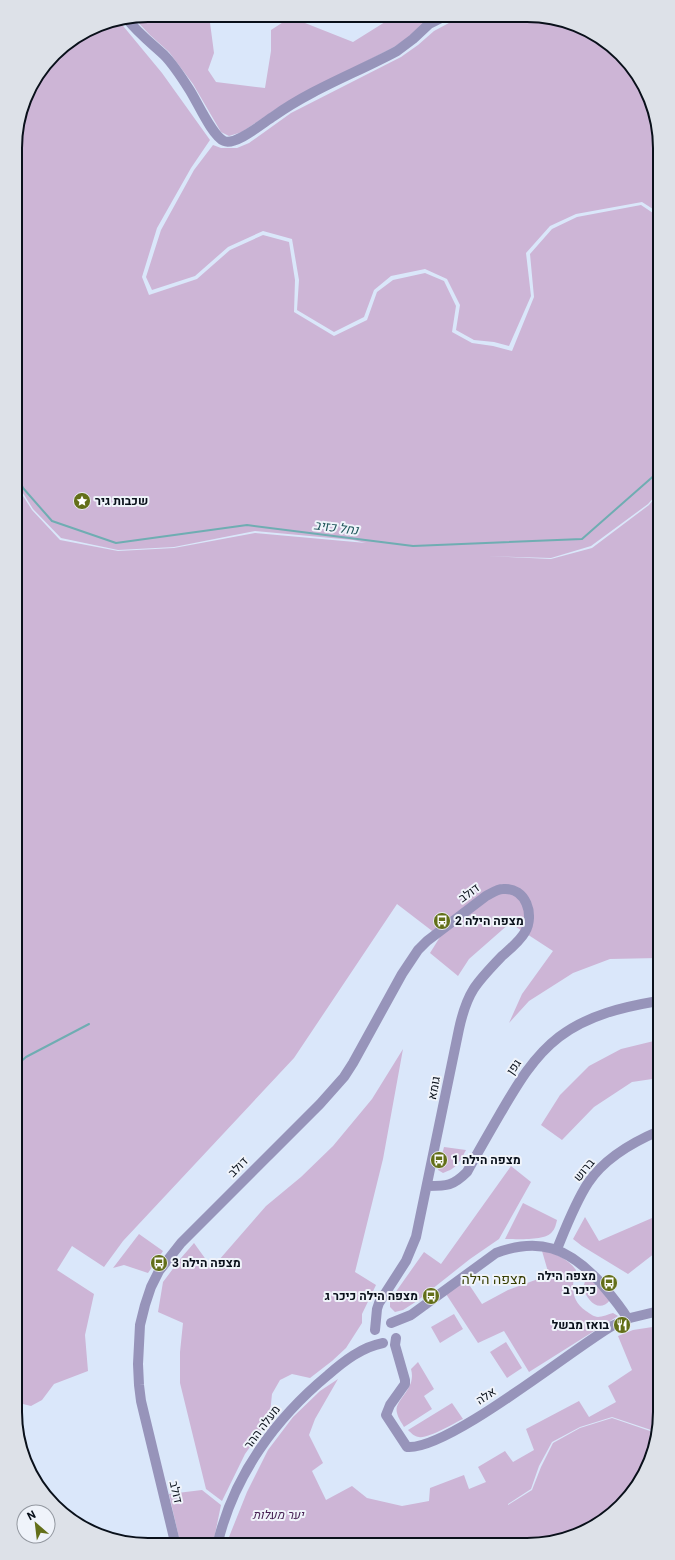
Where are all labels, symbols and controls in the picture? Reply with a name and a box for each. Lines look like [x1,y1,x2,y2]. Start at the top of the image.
place icon: שכבות גיר [72,491,92,511]
place label: שכבות גיר [95,492,148,510]
water label: נחל כזיב [313,515,361,540]
street label: דולב [455,879,483,907]
bus stop icon: מצפה הילה 2 [432,911,452,931]
place label: מצפה הילה 2 [455,912,524,930]
street label: גפן [502,1055,526,1079]
street label: גומא [423,1074,445,1101]
bus stop icon: מצפה הילה 1 [429,1150,449,1170]
place label: מצפה הילה 1 [452,1151,521,1169]
street label: דולב [224,1153,252,1181]
street label: ברוש [569,1154,599,1185]
bus stop icon: מצפה הילה 3 [149,1253,169,1273]
place label: מצפה הילה 3 [172,1254,241,1272]
place label: מצפה הילה כיכר ב [537,1267,596,1299]
district label: מצפה הילה [462,1269,526,1290]
bus stop icon: מצפה הילה כיכר ב [599,1273,619,1293]
bus stop icon: מצפה הילה כיכר ג [421,1286,441,1306]
place label: מצפה הילה כיכר ג [325,1287,418,1305]
restaurant icon: בואז מבשל [612,1315,632,1335]
place label: בואז מבשל [552,1316,609,1334]
street label: אלה [472,1383,500,1409]
street label: מעלה ההר [240,1401,284,1453]
street label: דולב [165,1479,187,1505]
north arrow [16,1504,56,1544]
text: N [24,1506,39,1525]
park label: יער מעלות [252,1506,305,1524]

